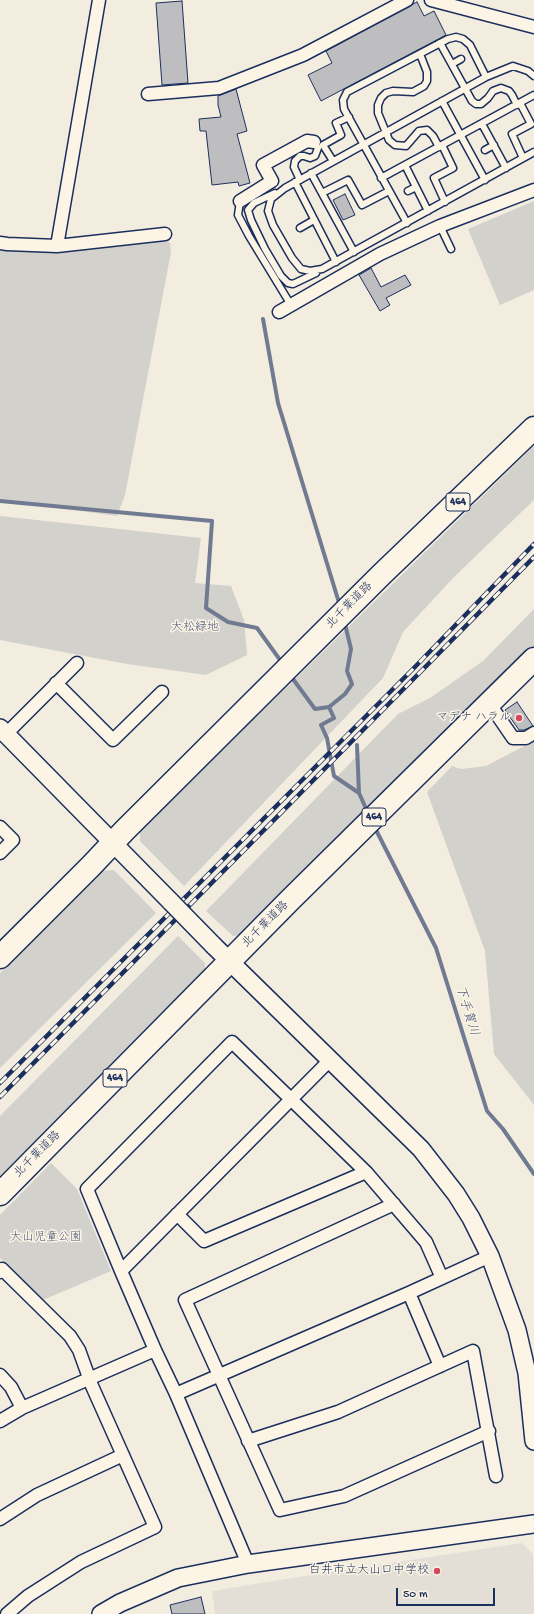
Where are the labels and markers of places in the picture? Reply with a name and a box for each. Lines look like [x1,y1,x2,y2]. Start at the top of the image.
place label: マデナ ハラル [436,711,511,725]
marker: マデナ ハラル [514,713,524,723]
place label: 白井市立大山口中学校 [309,1564,429,1578]
marker: 白井市立大山口中学校 [432,1566,442,1576]

